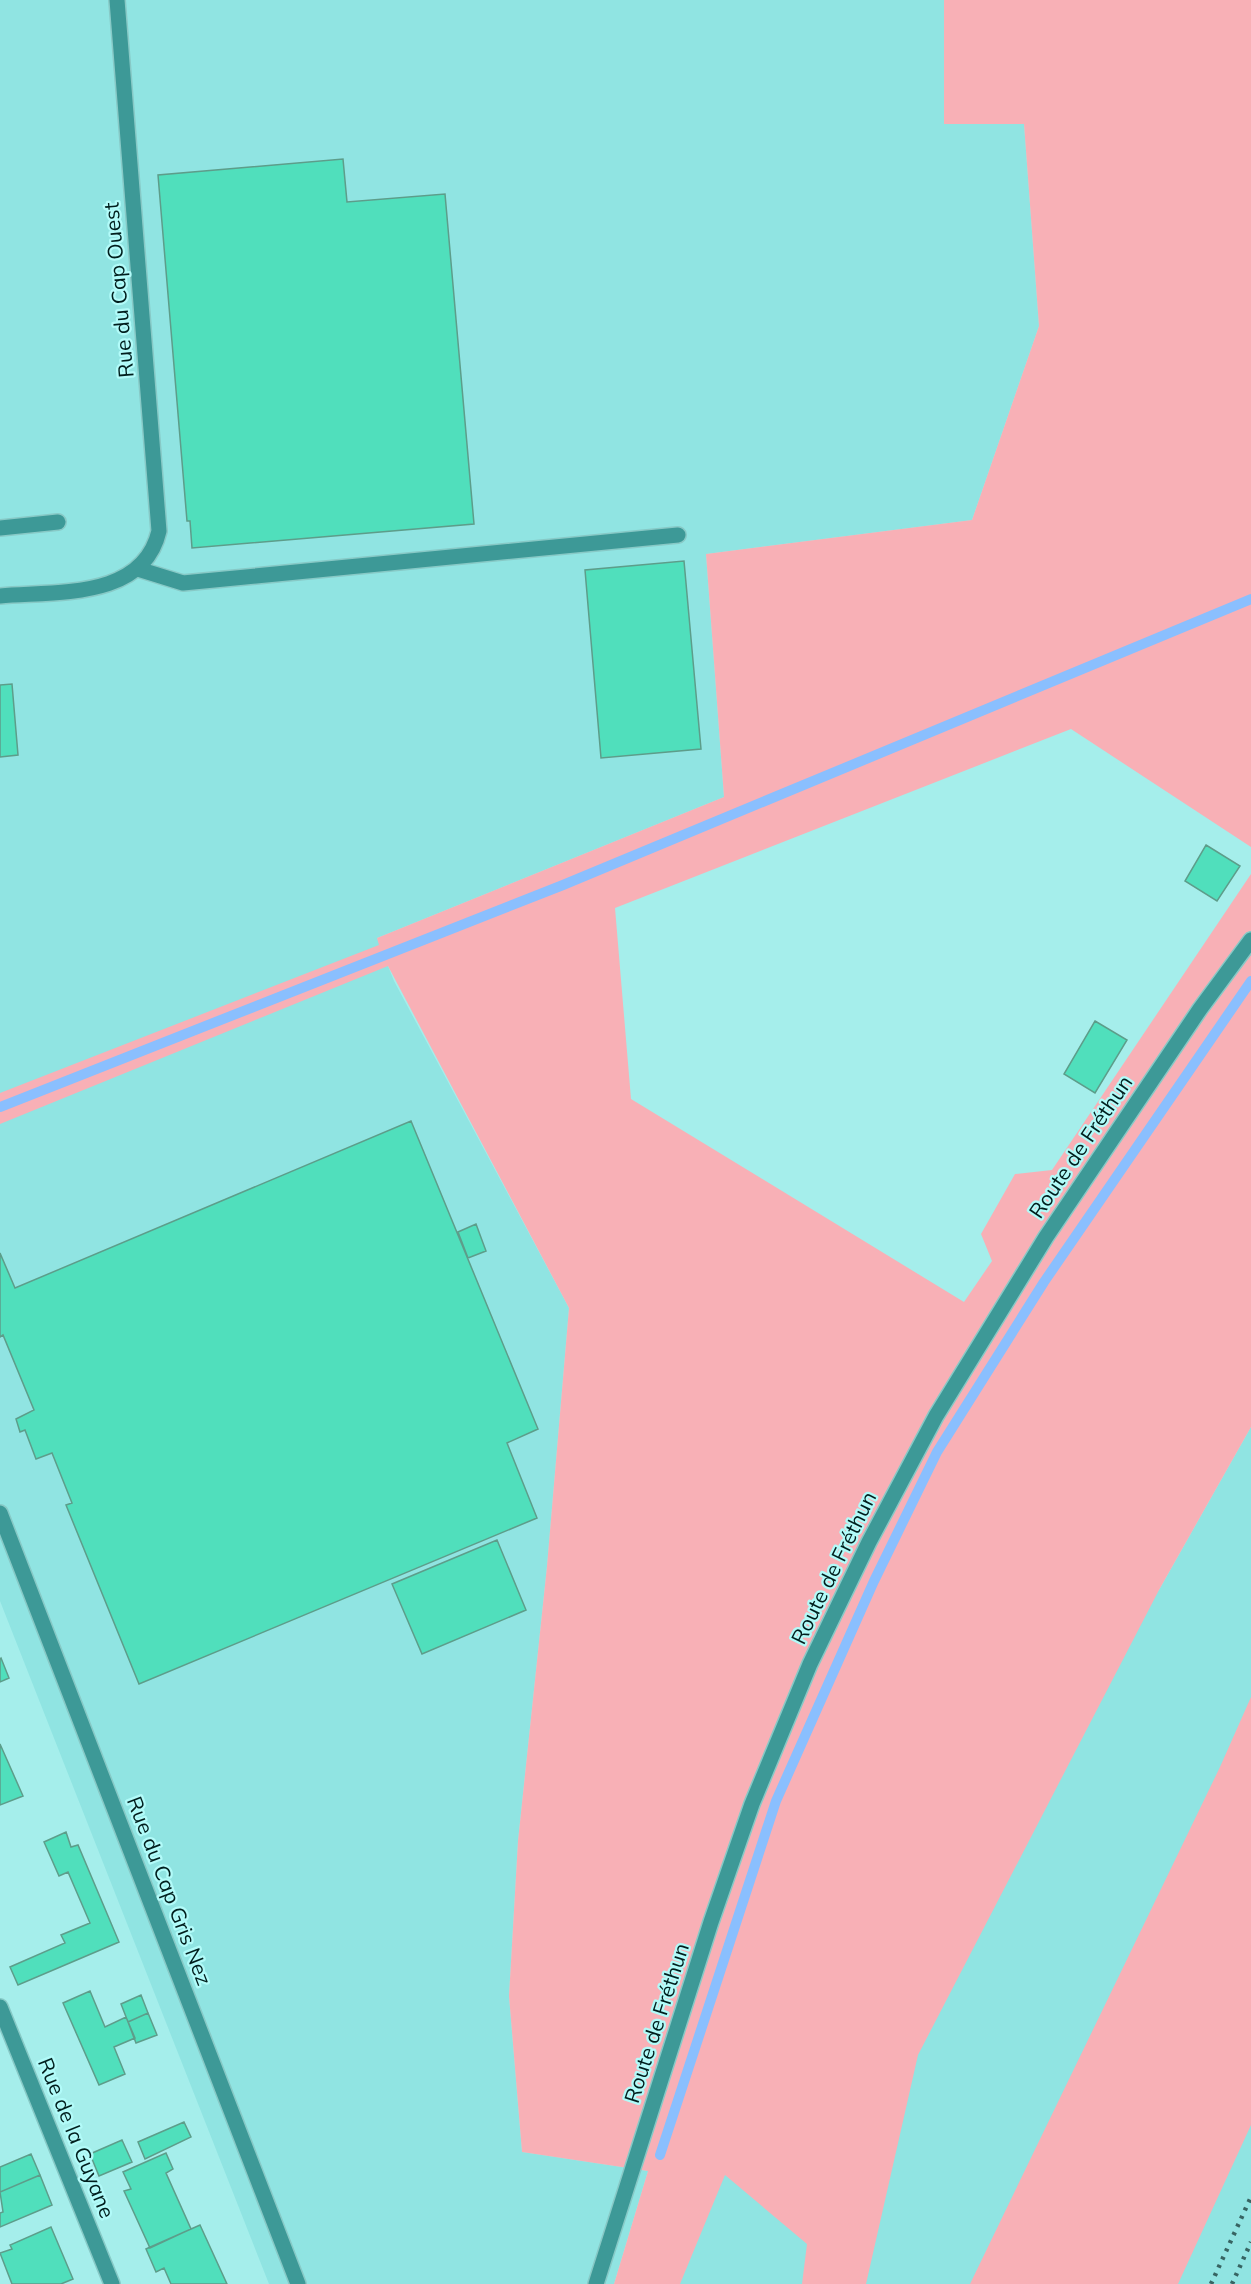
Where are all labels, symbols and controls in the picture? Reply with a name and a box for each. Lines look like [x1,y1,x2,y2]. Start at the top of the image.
street label: Rue du Cap Ouest [97,201,139,379]
street label: Route de Fréthun [1023,1070,1138,1223]
street label: Route de Fréthun [785,1487,881,1648]
street label: Rue du Cap Gris Nez [122,1792,218,1989]
street label: Route de Fréthun [618,1939,694,2106]
street label: Rue de la Guyane [33,2054,121,2222]

